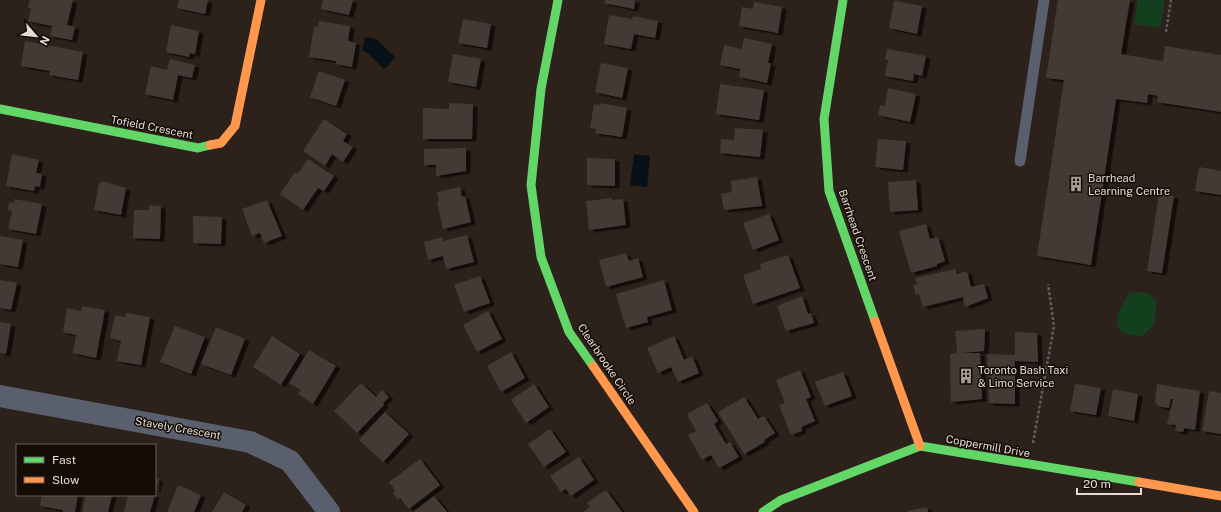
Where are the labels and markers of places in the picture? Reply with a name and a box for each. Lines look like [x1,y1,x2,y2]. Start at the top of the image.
place label: Barrhead Learning Centre [1088,172,1170,197]
building icon: Barrhead Learning Centre [1067,175,1085,193]
place label: Toronto Bash Taxi & Limo Service [978,364,1068,389]
building icon: Toronto Bash Taxi & Limo Service [957,367,975,385]

